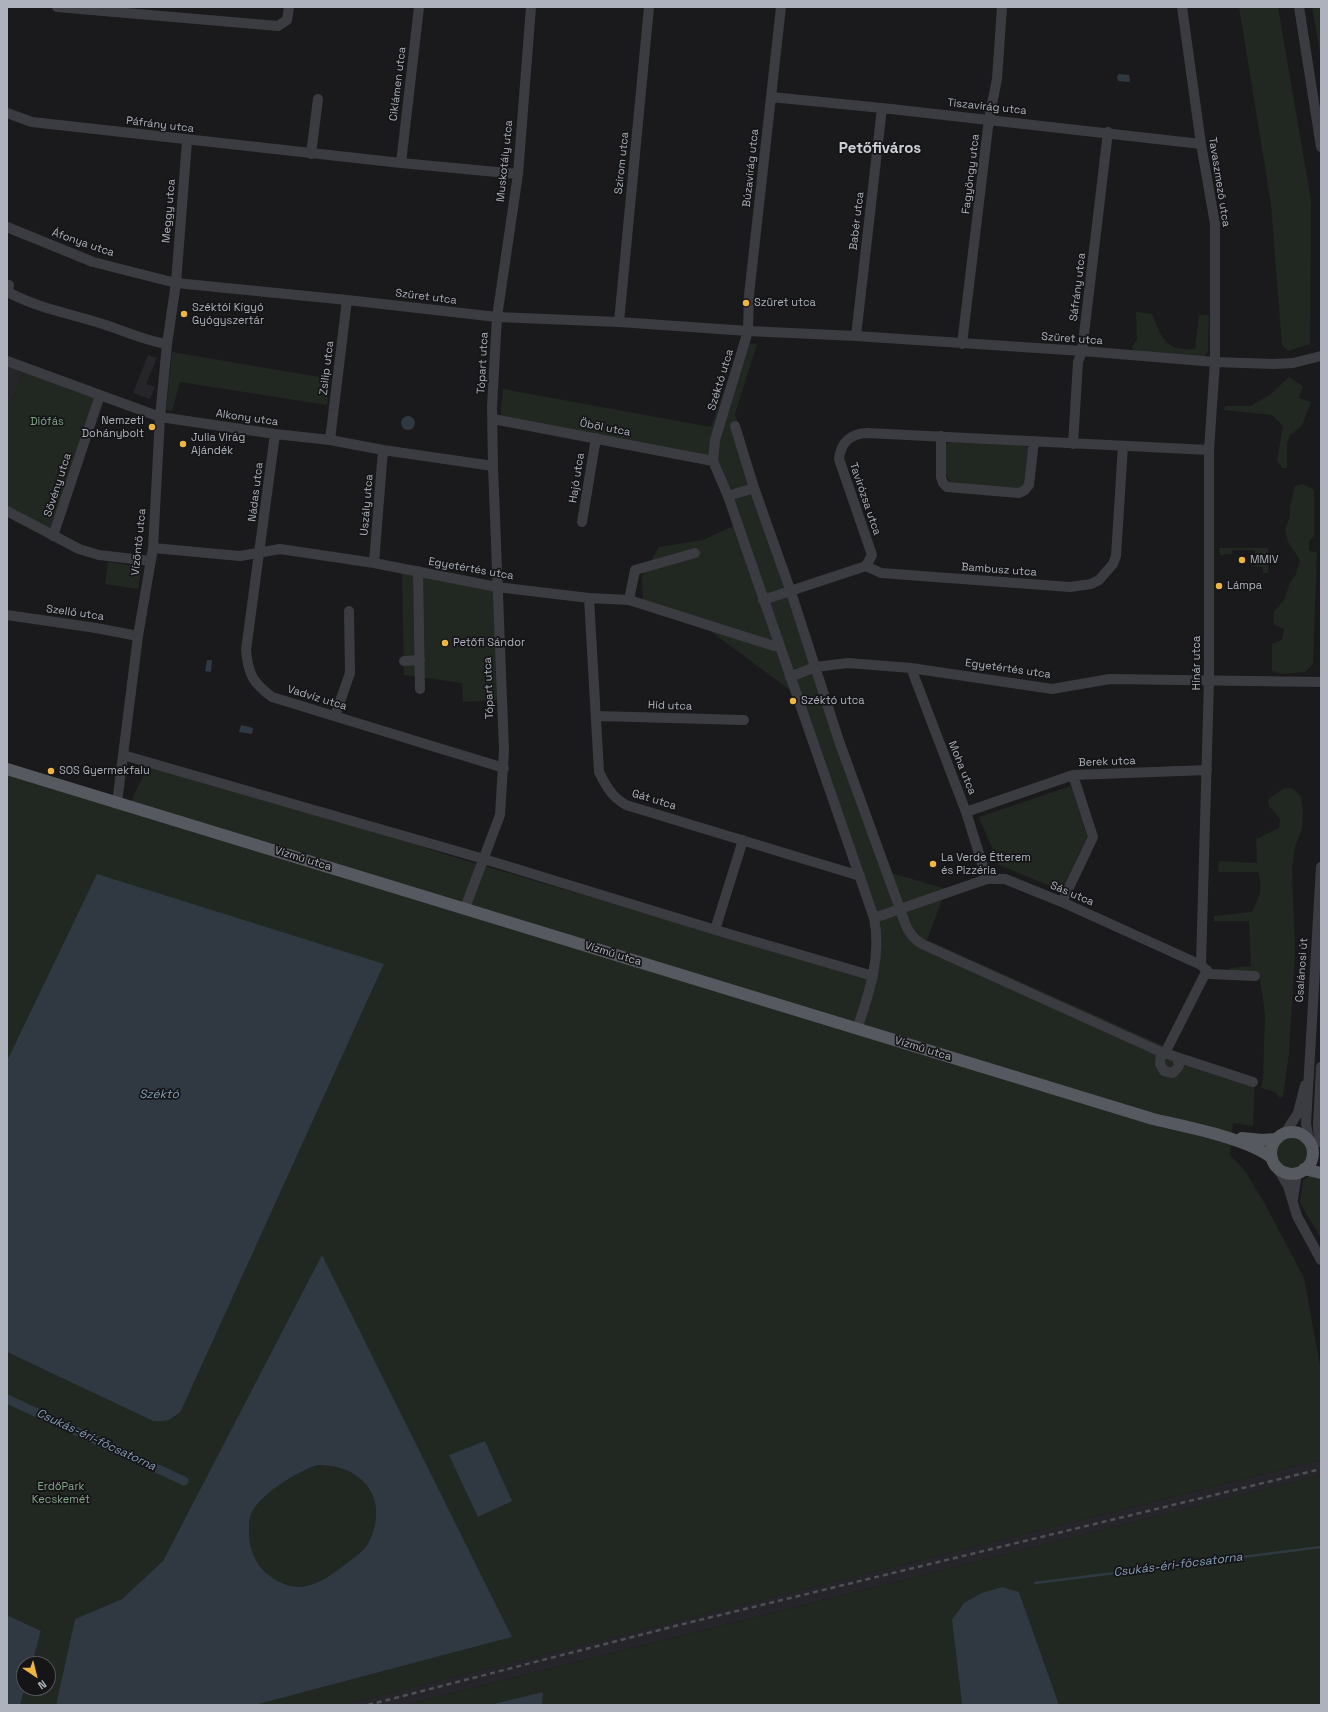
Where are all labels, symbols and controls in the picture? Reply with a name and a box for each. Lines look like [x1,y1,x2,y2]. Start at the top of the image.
street label: Ciklámen utca [387,46,409,122]
street label: Tiszavirág utca [947,96,1027,118]
street label: Páfrány utca [125,114,195,136]
street label: Muskotály utca [494,119,516,203]
street label: Búzavirág utca [740,128,762,208]
street label: Szirom utca [612,131,632,195]
street label: Fagyöngy utca [960,133,982,215]
street label: Tavaszmező utca [1205,136,1233,228]
district label: Petőfiváros [839,140,921,158]
street label: Meggy utca [160,178,178,244]
street label: Babér utca [847,191,867,251]
street label: Áfonya utca [50,226,116,260]
street label: Sáfrány utca [1067,252,1089,322]
street label: Szüret utca [395,287,457,307]
place label: Szüret utca [754,296,816,310]
marker: Szüret utca [741,298,751,308]
place label: Széktói Kígyó Gyógyszertár [192,301,264,327]
marker: Széktói Kígyó Gyógyszertár [179,309,189,319]
street label: Szüret utca [1041,330,1103,348]
street label: Tópart utca [475,332,491,394]
street label: Zsilip utca [317,340,337,396]
street label: Széktó utca [705,348,737,412]
street label: Alkony utca [215,407,279,429]
place label: Nemzeti Dohánybolt [82,414,144,440]
park label: Diófás [30,415,64,429]
street label: Öböl utca [579,417,631,439]
marker: Nemzeti Dohánybolt [147,422,157,432]
place label: Julia Virág Ajándék [191,431,245,457]
marker: Julia Virág Ajándék [178,439,188,449]
street label: Sövény utca [41,451,75,519]
street label: Hajó utca [567,452,587,504]
street label: Nádas utca [246,461,266,523]
street label: Tavirózsa utca [846,461,884,537]
street label: Uszály utca [358,474,376,536]
street label: Vízöntő utca [129,508,149,576]
place label: MMIV [1250,553,1279,567]
street label: Egyetértés utca [427,555,515,583]
marker: MMIV [1237,555,1247,565]
street label: Bambusz utca [961,561,1037,579]
place label: Lámpa [1227,579,1262,593]
marker: Lámpa [1214,581,1224,591]
street label: Szellő utca [45,602,105,624]
place label: Petőfi Sándor [453,636,525,650]
street label: Hínár utca [1190,636,1204,690]
marker: Petőfi Sándor [440,638,450,648]
street label: Egyetértés utca [964,656,1052,682]
street label: Tópart utca [481,657,497,719]
street label: Vadvíz utca [286,683,348,713]
place label: Széktó utca [801,694,865,708]
marker: Széktó utca [788,696,798,706]
street label: Híd utca [648,699,692,713]
street label: Moha utca [945,739,979,797]
street label: Berek utca [1078,754,1136,770]
place label: SOS Gyermekfalu [59,764,150,778]
marker: SOS Gyermekfalu [46,766,56,776]
street label: Gát utca [630,787,678,813]
street label: Vízmű utca [273,844,333,874]
place label: La Verde Étterem és Pizzéria [941,851,1031,877]
marker: La Verde Étterem és Pizzéria [928,859,938,869]
street label: Sás utca [1048,879,1096,909]
street label: Csalánosi út [1293,937,1311,1003]
street label: Vízmű utca [583,939,643,969]
street label: Vízmű utca [893,1034,953,1064]
water label: Széktó [139,1088,179,1102]
water label: Csukás-éri-főcsatorna [34,1406,158,1474]
park label: ErdőPark Kecskemét [32,1480,90,1506]
water label: Csukás-éri-főcsatorna [1113,1550,1243,1580]
north arrow [16,1656,56,1696]
text: N [35,1677,49,1693]

